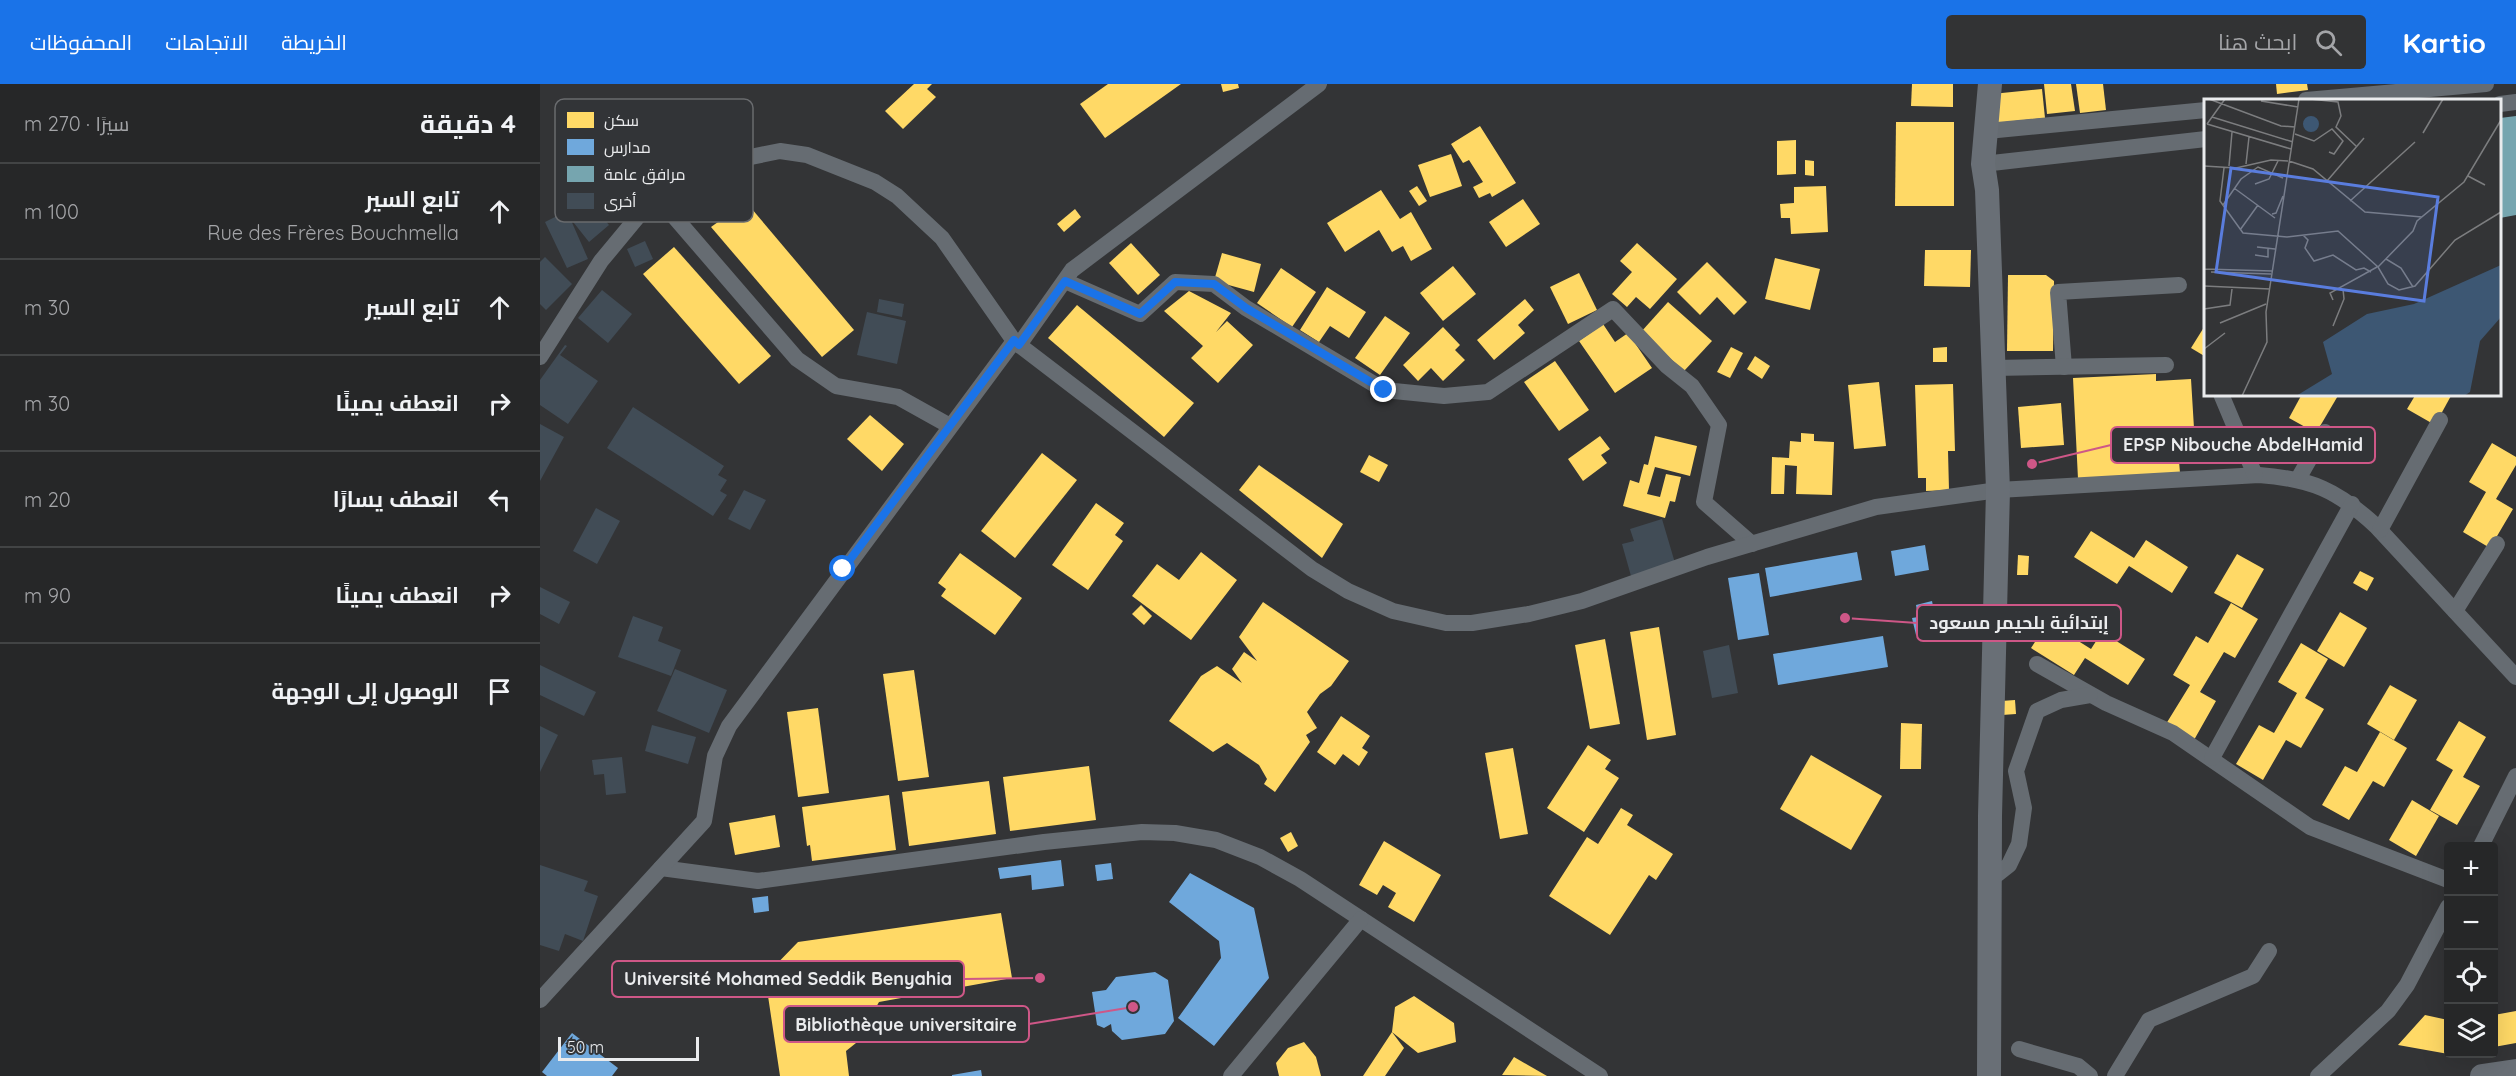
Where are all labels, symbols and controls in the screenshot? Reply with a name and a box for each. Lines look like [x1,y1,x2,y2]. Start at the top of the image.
search box [1946,15,2366,69]
text: Kartio [2402,25,2486,60]
icon: search [2312,26,2345,59]
text: ابحث هنا [2218,28,2297,56]
text: المحفوظات [30,29,132,55]
text: الاتجاهات [165,29,248,55]
text: الخريطة [281,29,347,55]
legend [555,99,753,222]
inset map [2204,99,2501,396]
text: 4 دقيقة [420,107,516,140]
text: سكن [604,110,639,131]
text: سيرًا · 270 m [24,111,129,136]
text: مدارس [604,137,651,158]
text: مرافق عامة [604,164,686,185]
text: تابع السير [365,185,459,213]
text: أخرى [604,191,636,212]
icon: ahead [483,195,516,228]
text: 100 m [24,199,79,224]
text: Rue des Frères Bouchmella [207,220,459,245]
icon: ahead [483,291,516,324]
text: تابع السير [365,293,459,321]
text: 30 m [24,295,70,320]
route end [1370,376,1396,402]
icon: right [483,387,516,420]
text: انعطف يمينًا [336,389,459,417]
text: 30 m [24,391,70,416]
callout: EPSP Nibouche AbdelHamid [2111,427,2375,463]
text: EPSP Nibouche AbdelHamid [2123,433,2363,456]
icon: left [483,483,516,516]
text: انعطف يسارًا [333,485,459,513]
text: 20 m [24,487,71,512]
route start [829,555,855,581]
icon: right [483,579,516,612]
text: انعطف يمينًا [336,581,459,609]
text: 90 m [24,583,71,608]
callout: إبتدائية بلحيمر مسعود [1917,605,2121,641]
text: إبتدائية بلحيمر مسعود [1929,611,2109,635]
icon: arrive [483,675,516,708]
text: الوصول إلى الوجهة [271,677,459,705]
map controls [2444,842,2498,1058]
button: + [2444,842,2498,896]
button: − [2444,896,2498,950]
button: locate [2444,950,2498,1004]
callout: Université Mohamed Seddik Benyahia [612,961,964,997]
text: Université Mohamed Seddik Benyahia [624,967,952,990]
button: layers [2444,1004,2498,1058]
callout: Bibliothèque universitaire [784,1006,1029,1042]
text: Bibliothèque universitaire [795,1013,1017,1036]
scale bar [558,1034,699,1062]
text: 50 m [567,1037,604,1057]

